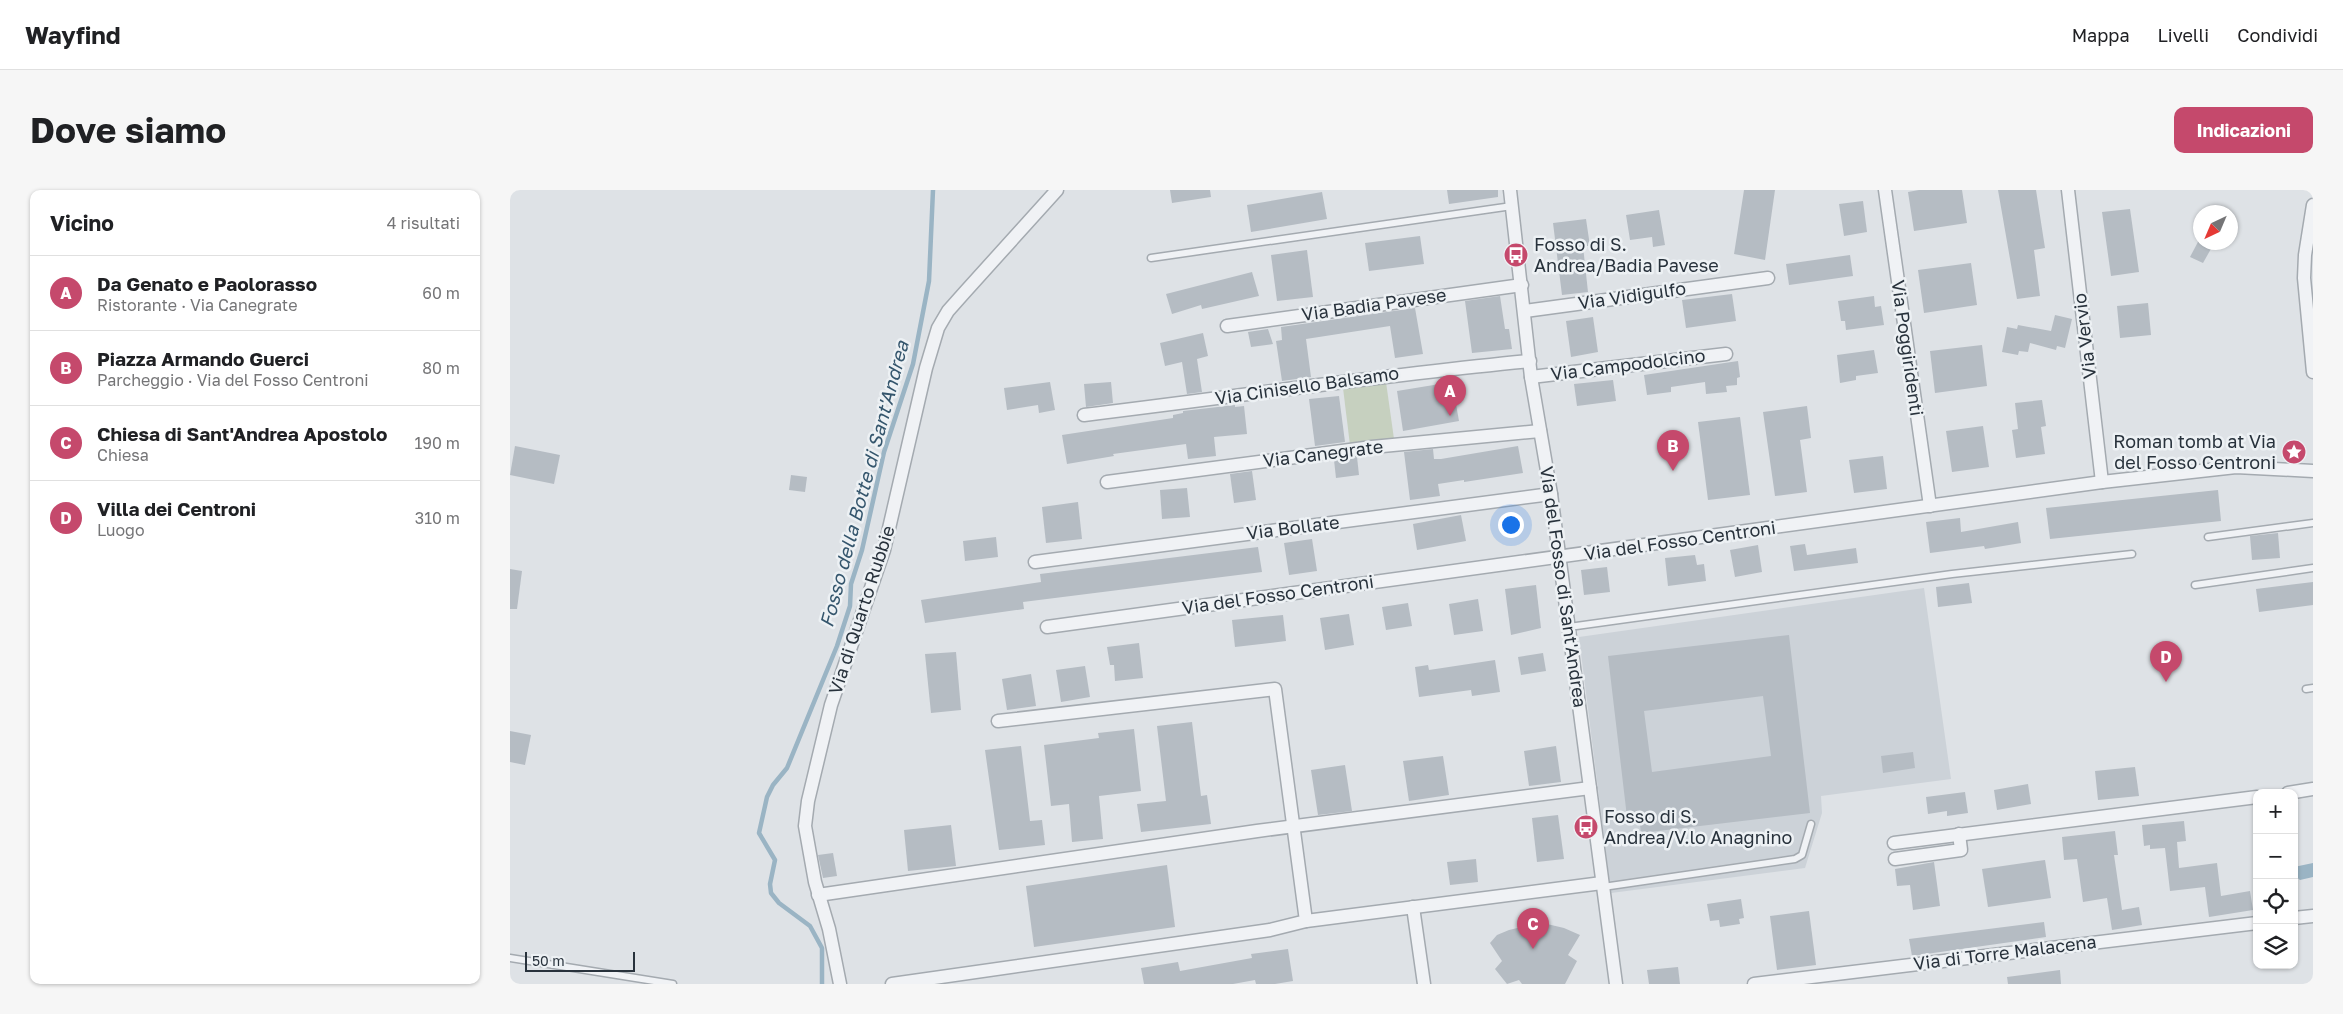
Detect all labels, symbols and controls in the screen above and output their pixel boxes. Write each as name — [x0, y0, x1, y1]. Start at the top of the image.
text: Wayfind — [25, 20, 121, 49]
text: Mappa — [2072, 24, 2130, 46]
text: Livelli — [2158, 24, 2209, 46]
text: Condividi — [2237, 24, 2318, 46]
button: Indicazioni — [2174, 107, 2313, 153]
text: Dove siamo — [30, 109, 226, 151]
north arrow — [2193, 205, 2238, 250]
text: Vicino — [50, 210, 114, 236]
text: 4 risultati — [387, 213, 460, 233]
place label: Fosso di S. Andrea/Badia Pavese — [1534, 233, 1719, 276]
bus stop icon: Fosso di S. Andrea/Badia Pavese — [1503, 242, 1529, 268]
text: Da Genato e Paolorasso — [97, 272, 317, 295]
street label: Via Vidigulfo — [1576, 277, 1687, 313]
street label: Via Poggiridenti — [1888, 278, 1928, 417]
text: A — [60, 283, 72, 303]
text: 60 m — [422, 283, 460, 303]
street label: Via Badia Pavese — [1300, 283, 1448, 325]
street label: Via Vervio — [2068, 292, 2100, 380]
text: Ristorante · Via Canegrate — [97, 295, 298, 315]
water label: Fosso della Botte di Sant'Andrea — [814, 337, 913, 630]
street label: Via Campodolcino — [1549, 344, 1706, 384]
text: Piazza Armando Guerci — [97, 347, 309, 370]
text: B — [60, 358, 72, 378]
text: 80 m — [422, 358, 460, 378]
street label: Via Cinisello Balsamo — [1213, 361, 1400, 409]
text: Parcheggio · Via del Fosso Centroni — [97, 370, 369, 390]
pin: A — [1434, 375, 1466, 416]
text: Chiesa di Sant'Andrea Apostolo — [97, 422, 387, 445]
pin: B — [1657, 430, 1689, 471]
place label: Roman tomb at Via del Fosso Centroni — [2113, 430, 2276, 473]
text: C — [60, 433, 72, 453]
text: 190 m — [414, 433, 460, 453]
street label: Via Canegrate — [1261, 435, 1384, 471]
place icon: Roman tomb at Via del Fosso Centroni — [2281, 439, 2307, 465]
text: Chiesa — [97, 445, 149, 465]
street label: Via del Fosso di Sant'Andrea — [1536, 465, 1592, 709]
text: Villa dei Centroni — [97, 497, 256, 520]
text: D — [60, 508, 72, 528]
text: 310 m — [415, 508, 460, 528]
street label: Via Bollate — [1245, 510, 1341, 544]
your location — [1498, 512, 1524, 538]
street label: Via del Fosso Centroni — [1583, 516, 1777, 564]
text: Luogo — [97, 520, 145, 540]
street label: Via di Quarto Rubbie — [823, 522, 899, 697]
street label: Via del Fosso Centroni — [1181, 570, 1375, 618]
pin: D — [2150, 641, 2182, 682]
map controls — [2253, 789, 2298, 969]
button: + — [2253, 789, 2298, 834]
place label: Fosso di S. Andrea/V.lo Anagnino — [1604, 805, 1792, 848]
bus stop icon: Fosso di S. Andrea/V.lo Anagnino — [1573, 814, 1599, 840]
button: − — [2253, 834, 2298, 879]
button: locate — [2253, 879, 2298, 924]
pin: C — [1517, 908, 1549, 949]
button: layers — [2253, 924, 2298, 969]
street label: Via di Torre Malacena — [1912, 930, 2098, 974]
scale bar — [525, 949, 635, 972]
text: 50 m — [532, 952, 565, 969]

